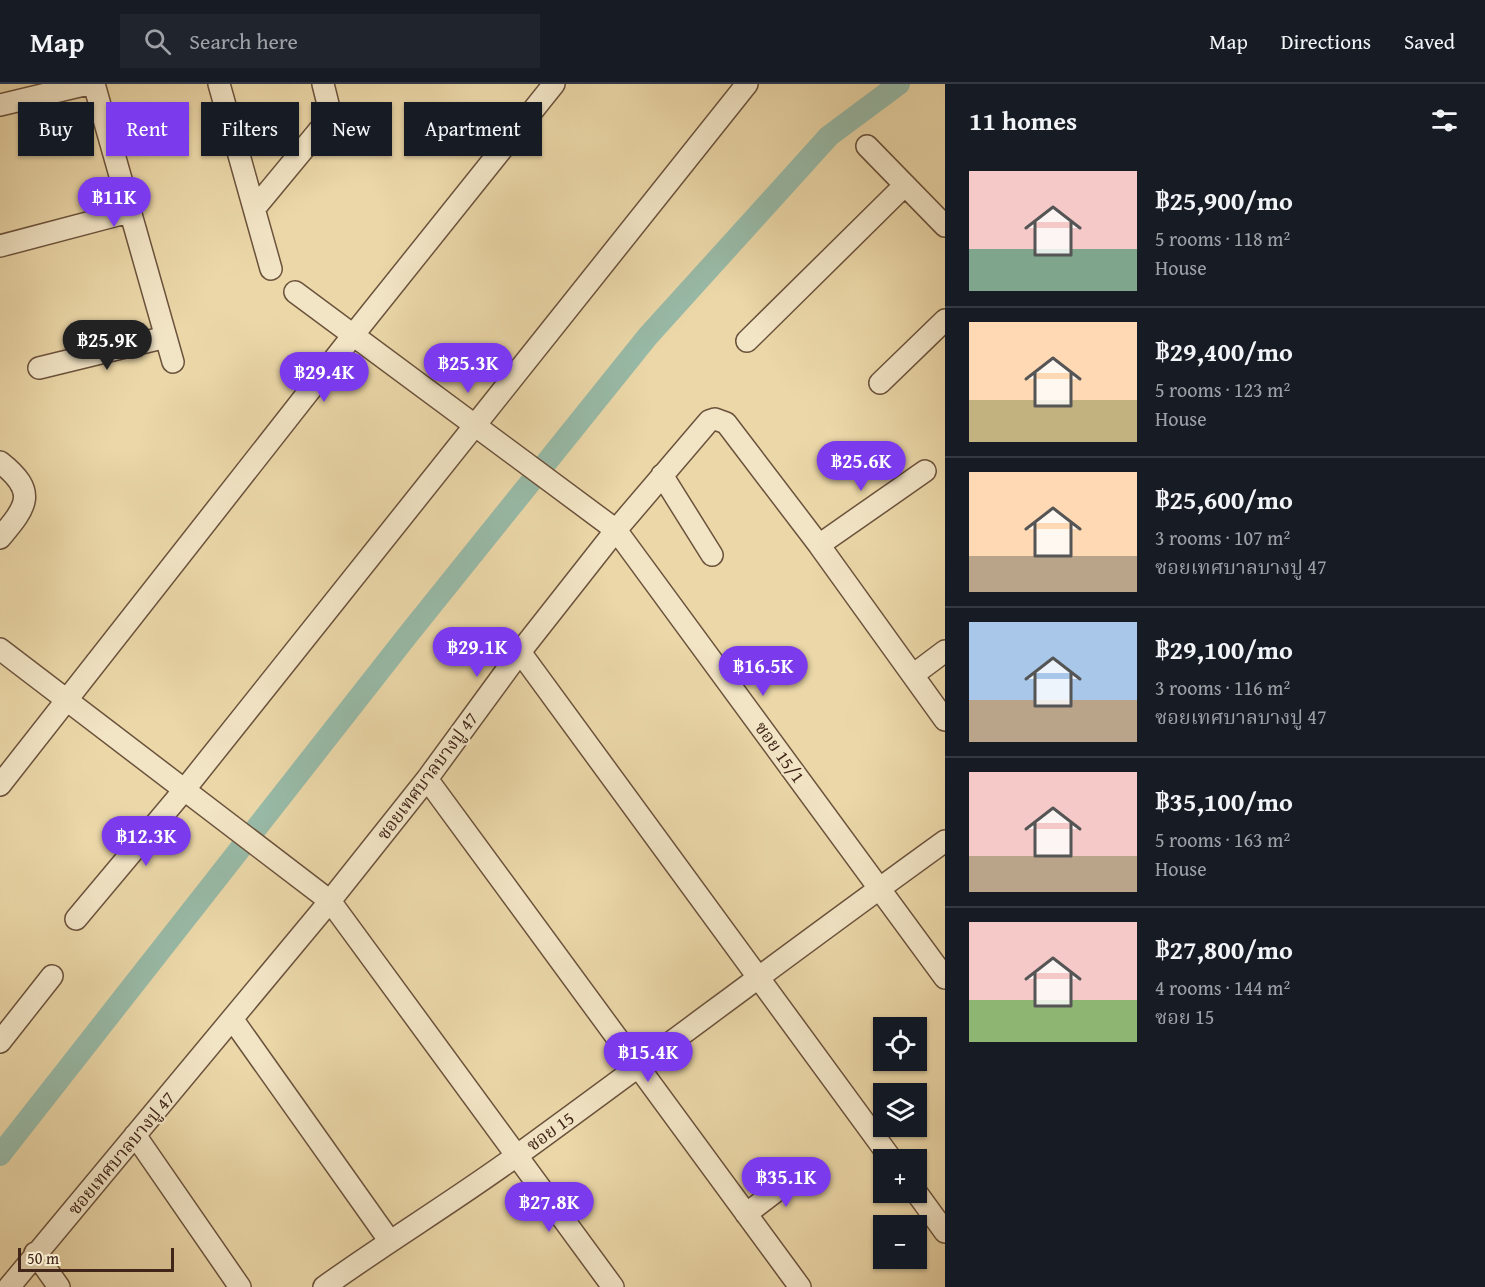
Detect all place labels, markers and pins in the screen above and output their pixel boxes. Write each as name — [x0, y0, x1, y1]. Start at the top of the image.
pin: ฿11K — [78, 177, 150, 228]
pin: ฿25.9K — [58, 320, 156, 371]
pin: ฿25.3K — [419, 343, 517, 394]
pin: ฿29.4K — [275, 352, 373, 403]
pin: ฿25.6K — [812, 441, 910, 492]
pin: ฿29.1K — [428, 627, 526, 678]
pin: ฿16.5K — [714, 646, 812, 697]
pin: ฿12.3K — [97, 816, 195, 867]
pin: ฿15.4K — [599, 1032, 697, 1083]
pin: ฿35.1K — [737, 1157, 835, 1208]
pin: ฿27.8K — [500, 1182, 598, 1233]

